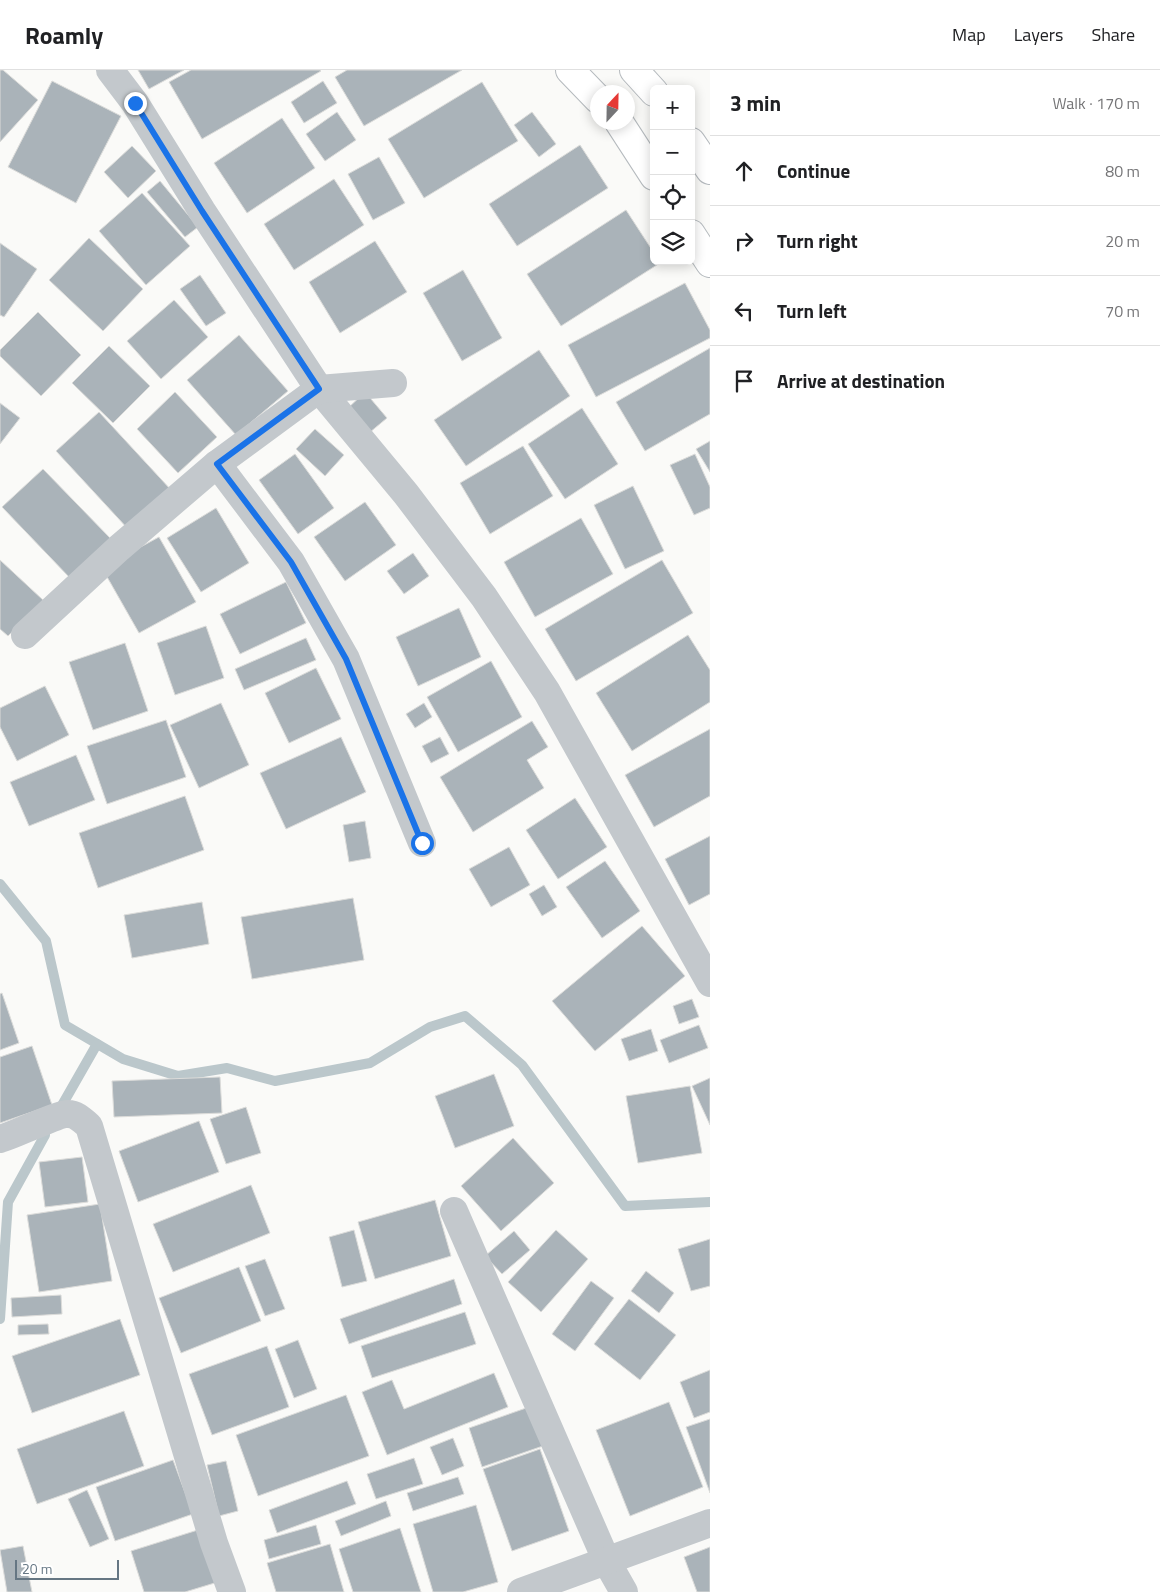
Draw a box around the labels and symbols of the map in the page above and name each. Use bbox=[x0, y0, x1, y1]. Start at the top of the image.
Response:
north arrow bbox=[590, 85, 635, 130]
route end bbox=[124, 92, 147, 115]
route start bbox=[411, 832, 434, 855]
scale bar bbox=[15, 1557, 119, 1580]

